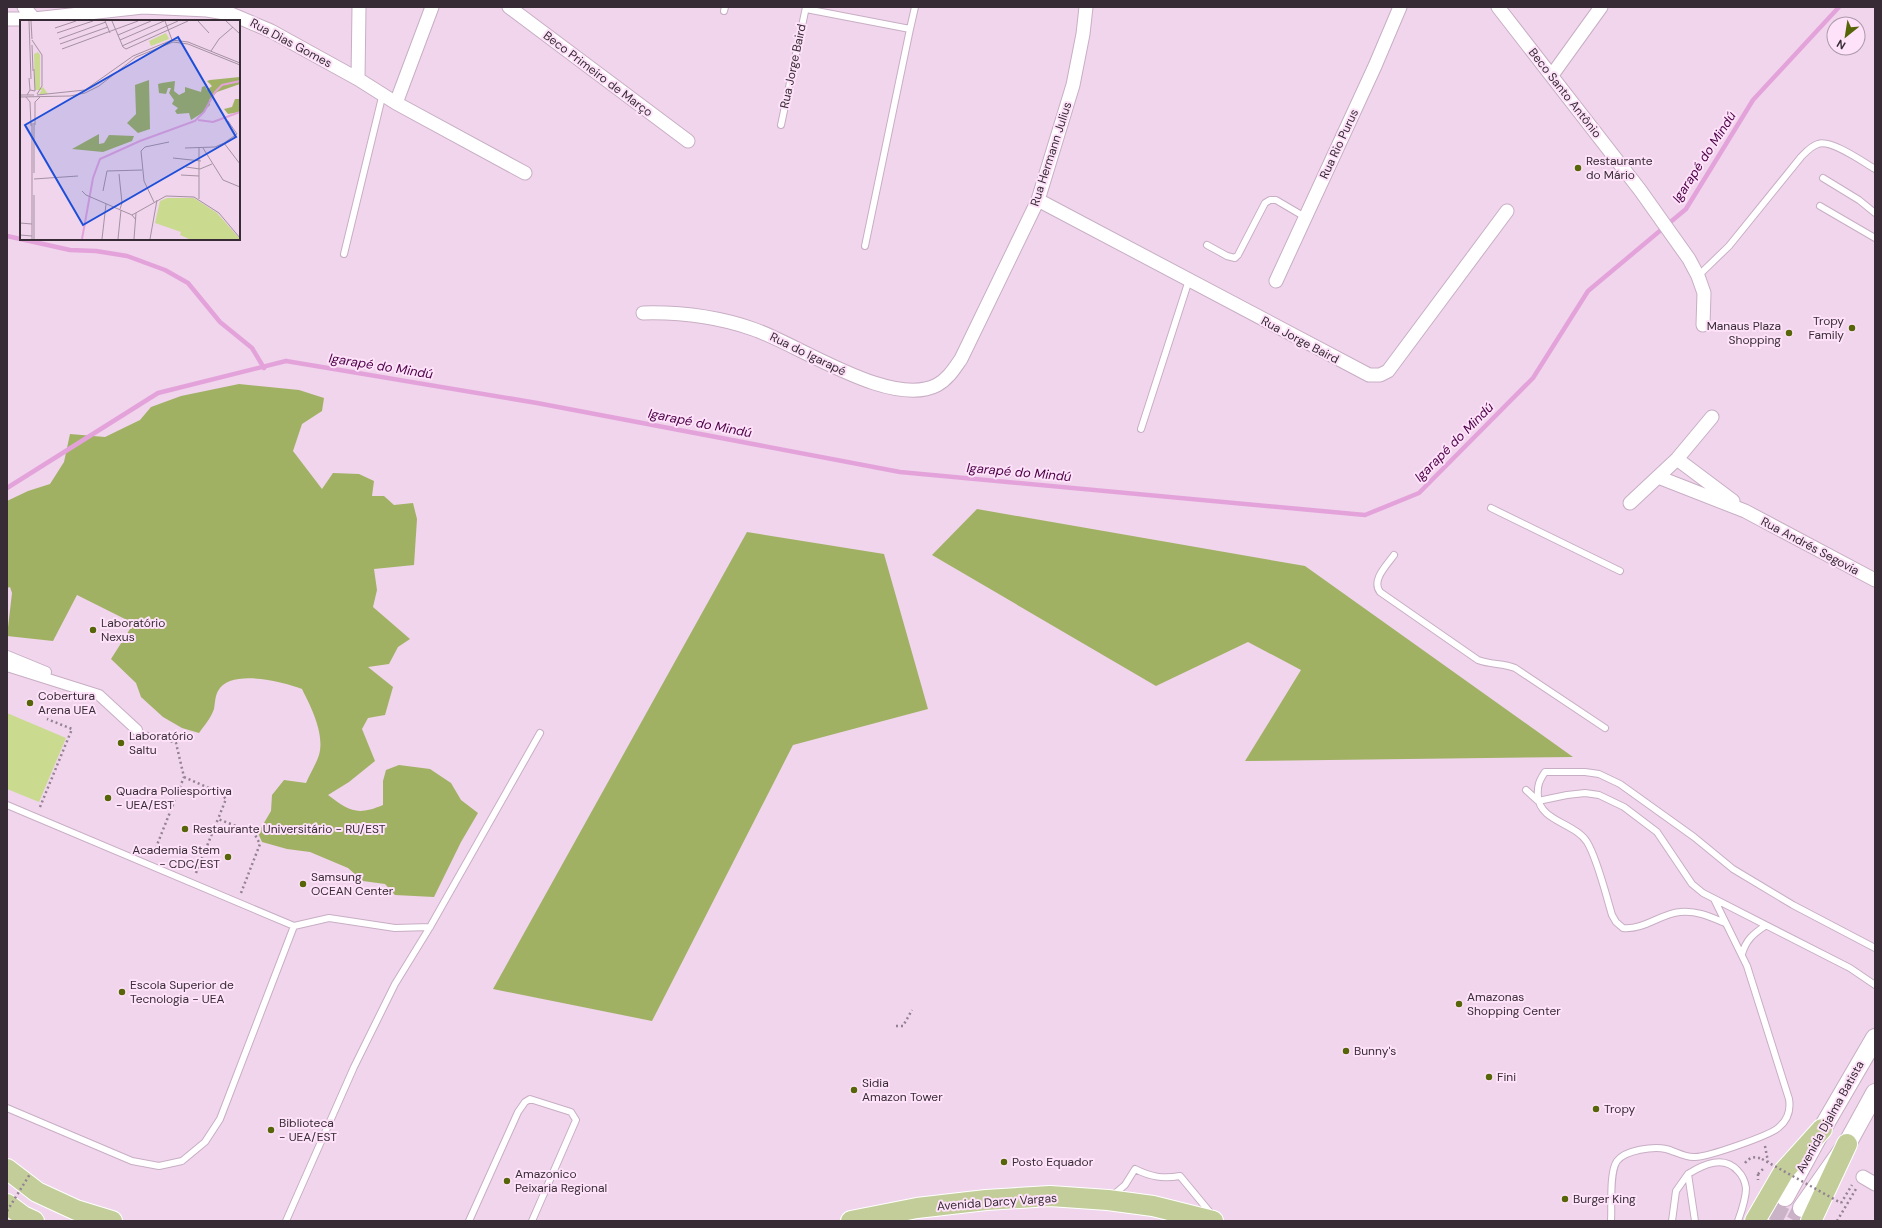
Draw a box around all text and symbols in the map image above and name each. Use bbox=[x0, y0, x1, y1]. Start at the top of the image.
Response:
street label: Rua Dias Gomes bbox=[247, 15, 335, 71]
north arrow bbox=[1826, 16, 1866, 56]
inset map bbox=[20, 20, 240, 240]
street label: Rua Jorge Baird bbox=[776, 22, 810, 110]
street label: Beco Primeiro de Março bbox=[540, 28, 656, 120]
text: N bbox=[1834, 37, 1848, 53]
street label: Beco Santo Antônio bbox=[1525, 45, 1605, 141]
street label: Rua Hermann Julius bbox=[1027, 100, 1075, 208]
street label: Rua Rio Purus bbox=[1316, 107, 1362, 181]
water label: Igarapé do Mindú bbox=[1668, 108, 1740, 206]
place label: Restaurante do Mário bbox=[1586, 153, 1653, 183]
marker: Restaurante do Mário bbox=[1573, 163, 1583, 173]
street label: Rua Jorge Baird bbox=[1258, 313, 1342, 367]
place label: Tropy Family bbox=[1809, 313, 1844, 343]
place label: Manaus Plaza Shopping bbox=[1707, 318, 1781, 348]
marker: Tropy Family bbox=[1847, 323, 1857, 333]
marker: Manaus Plaza Shopping bbox=[1784, 328, 1794, 338]
street label: Rua do Igarapé bbox=[767, 329, 849, 379]
water label: Igarapé do Mindú bbox=[328, 349, 435, 383]
water label: Igarapé do Mindú bbox=[1411, 398, 1498, 485]
water label: Igarapé do Mindú bbox=[647, 405, 754, 441]
water label: Igarapé do Mindú bbox=[966, 459, 1073, 485]
street label: Rua Andrés Segovia bbox=[1758, 513, 1862, 579]
place label: Laboratório Nexus bbox=[101, 615, 165, 645]
marker: Laboratório Nexus bbox=[88, 625, 98, 635]
place label: Cobertura Arena UEA bbox=[38, 688, 96, 718]
marker: Cobertura Arena UEA bbox=[25, 698, 35, 708]
place label: Laboratório Saltu bbox=[129, 728, 193, 758]
marker: Laboratório Saltu bbox=[116, 738, 126, 748]
place label: Quadra Poliesportiva - UEA/EST bbox=[116, 783, 232, 813]
marker: Quadra Poliesportiva - UEA/EST bbox=[103, 793, 113, 803]
place label: Restaurante Universitário - RU/EST bbox=[193, 821, 386, 837]
marker: Restaurante Universitário - RU/EST bbox=[180, 824, 190, 834]
place label: Academia Stem - CDC/EST bbox=[132, 842, 220, 872]
marker: Academia Stem - CDC/EST bbox=[223, 852, 233, 862]
place label: Samsung OCEAN Center bbox=[311, 869, 394, 899]
marker: Samsung OCEAN Center bbox=[298, 879, 308, 889]
place label: Escola Superior de Tecnologia - UEA bbox=[130, 977, 234, 1007]
marker: Escola Superior de Tecnologia - UEA bbox=[117, 987, 127, 997]
place label: Amazonas Shopping Center bbox=[1467, 989, 1561, 1019]
marker: Amazonas Shopping Center bbox=[1454, 999, 1464, 1009]
place label: Bunny's bbox=[1354, 1043, 1396, 1059]
marker: Bunny's bbox=[1341, 1046, 1351, 1056]
street label: Avenida Djalma Batista bbox=[1792, 1058, 1868, 1176]
place label: Fini bbox=[1497, 1069, 1516, 1085]
marker: Fini bbox=[1484, 1072, 1494, 1082]
place label: Sidia Amazon Tower bbox=[862, 1075, 943, 1105]
marker: Sidia Amazon Tower bbox=[849, 1085, 859, 1095]
place label: Tropy bbox=[1604, 1101, 1635, 1117]
marker: Tropy bbox=[1591, 1104, 1601, 1114]
place label: Biblioteca - UEA/EST bbox=[279, 1115, 337, 1145]
marker: Biblioteca - UEA/EST bbox=[266, 1125, 276, 1135]
place label: Posto Equador bbox=[1012, 1154, 1094, 1170]
marker: Posto Equador bbox=[999, 1157, 1009, 1167]
place label: Amazonico Peixaria Regional bbox=[515, 1166, 607, 1196]
marker: Amazonico Peixaria Regional bbox=[502, 1176, 512, 1186]
street label: Avenida Darcy Vargas bbox=[936, 1190, 1058, 1214]
place label: Burger King bbox=[1573, 1191, 1636, 1207]
marker: Burger King bbox=[1560, 1194, 1570, 1204]

